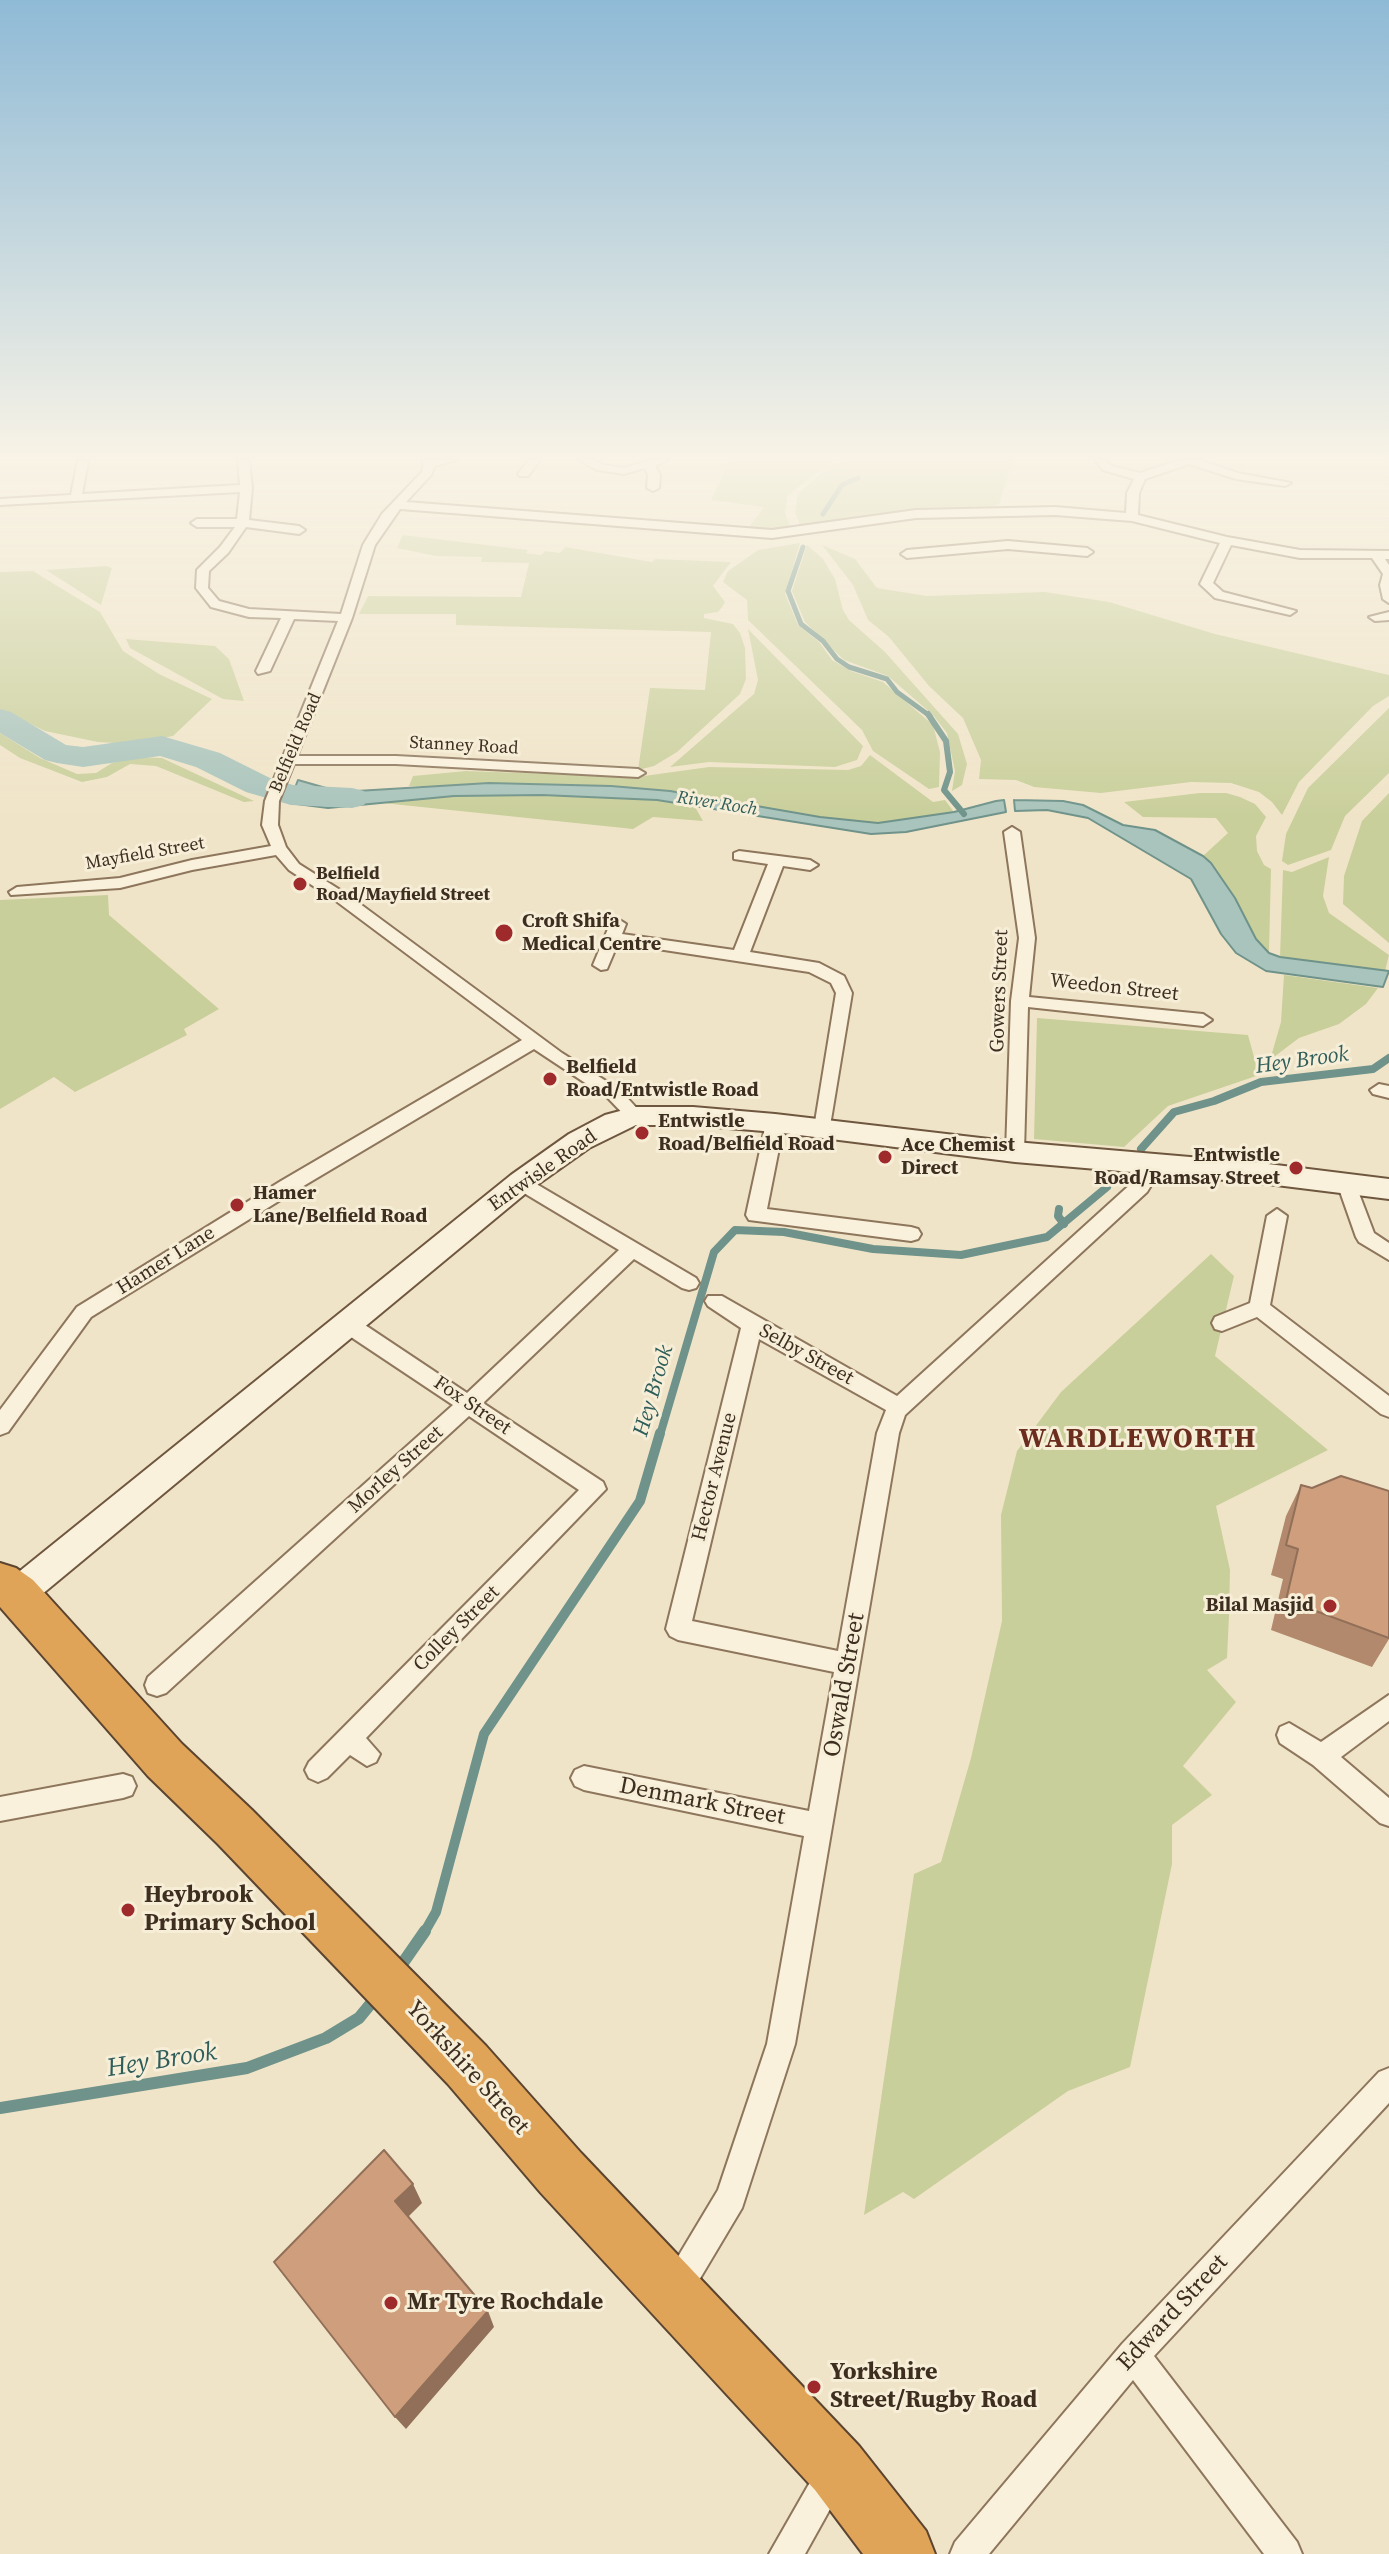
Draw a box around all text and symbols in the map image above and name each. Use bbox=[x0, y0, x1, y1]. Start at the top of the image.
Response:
street label: Belfield Road bbox=[265, 690, 327, 796]
street label: Stanney Road bbox=[409, 732, 519, 760]
water label: River Roch bbox=[675, 787, 759, 821]
street label: Mayfield Street bbox=[84, 833, 206, 875]
place label: Belfield Road/Mayfield Street bbox=[316, 863, 490, 906]
marker: Belfield Road/Mayfield Street bbox=[291, 875, 309, 893]
place label: Croft Shifa Medical Centre bbox=[522, 910, 661, 957]
marker: Croft Shifa Medical Centre bbox=[493, 922, 515, 944]
street label: Gowers Street bbox=[986, 929, 1014, 1053]
street label: Weedon Street bbox=[1049, 969, 1179, 1007]
water label: Hey Brook bbox=[1254, 1041, 1350, 1081]
place label: Belfield Road/Entwistle Road bbox=[566, 1056, 759, 1103]
marker: Belfield Road/Entwistle Road bbox=[541, 1070, 559, 1088]
place label: Entwistle Road/Belfield Road bbox=[658, 1110, 835, 1157]
marker: Entwistle Road/Belfield Road bbox=[633, 1124, 651, 1142]
street label: Entwisle Road bbox=[484, 1125, 602, 1217]
place label: Ace Chemist Direct bbox=[901, 1134, 1015, 1181]
place label: Entwistle Road/Ramsay Street bbox=[1094, 1144, 1280, 1191]
marker: Ace Chemist Direct bbox=[876, 1148, 894, 1166]
marker: Entwistle Road/Ramsay Street bbox=[1287, 1159, 1305, 1177]
place label: Hamer Lane/Belfield Road bbox=[253, 1182, 427, 1229]
marker: Hamer Lane/Belfield Road bbox=[228, 1196, 246, 1214]
street label: Hamer Lane bbox=[113, 1221, 219, 1301]
street label: Selby Street bbox=[755, 1319, 857, 1391]
water label: Hey Brook bbox=[628, 1342, 680, 1440]
street label: Fox Street bbox=[429, 1371, 515, 1441]
street label: Hector Avenue bbox=[687, 1410, 743, 1544]
street label: Morley Street bbox=[344, 1421, 448, 1519]
district label: WARDLEWORTH bbox=[1019, 1423, 1257, 1457]
street label: Colley Street bbox=[409, 1581, 505, 1677]
place label: Bilal Masjid bbox=[1205, 1594, 1314, 1618]
marker: Bilal Masjid bbox=[1321, 1597, 1339, 1615]
street label: Oswald Street bbox=[818, 1611, 872, 1759]
street label: Denmark Street bbox=[617, 1772, 787, 1832]
place label: Heybrook Primary School bbox=[144, 1882, 316, 1938]
marker: Heybrook Primary School bbox=[119, 1901, 137, 1919]
street label: Yorkshire Street bbox=[399, 1995, 535, 2141]
water label: Hey Brook bbox=[105, 2037, 219, 2085]
street label: Edward Street bbox=[1112, 2249, 1234, 2377]
place label: Mr Tyre Rochdale bbox=[407, 2289, 603, 2317]
marker: Mr Tyre Rochdale bbox=[382, 2294, 400, 2312]
place label: Yorkshire Street/Rugby Road bbox=[830, 2359, 1037, 2415]
marker: Yorkshire Street/Rugby Road bbox=[805, 2378, 823, 2396]

